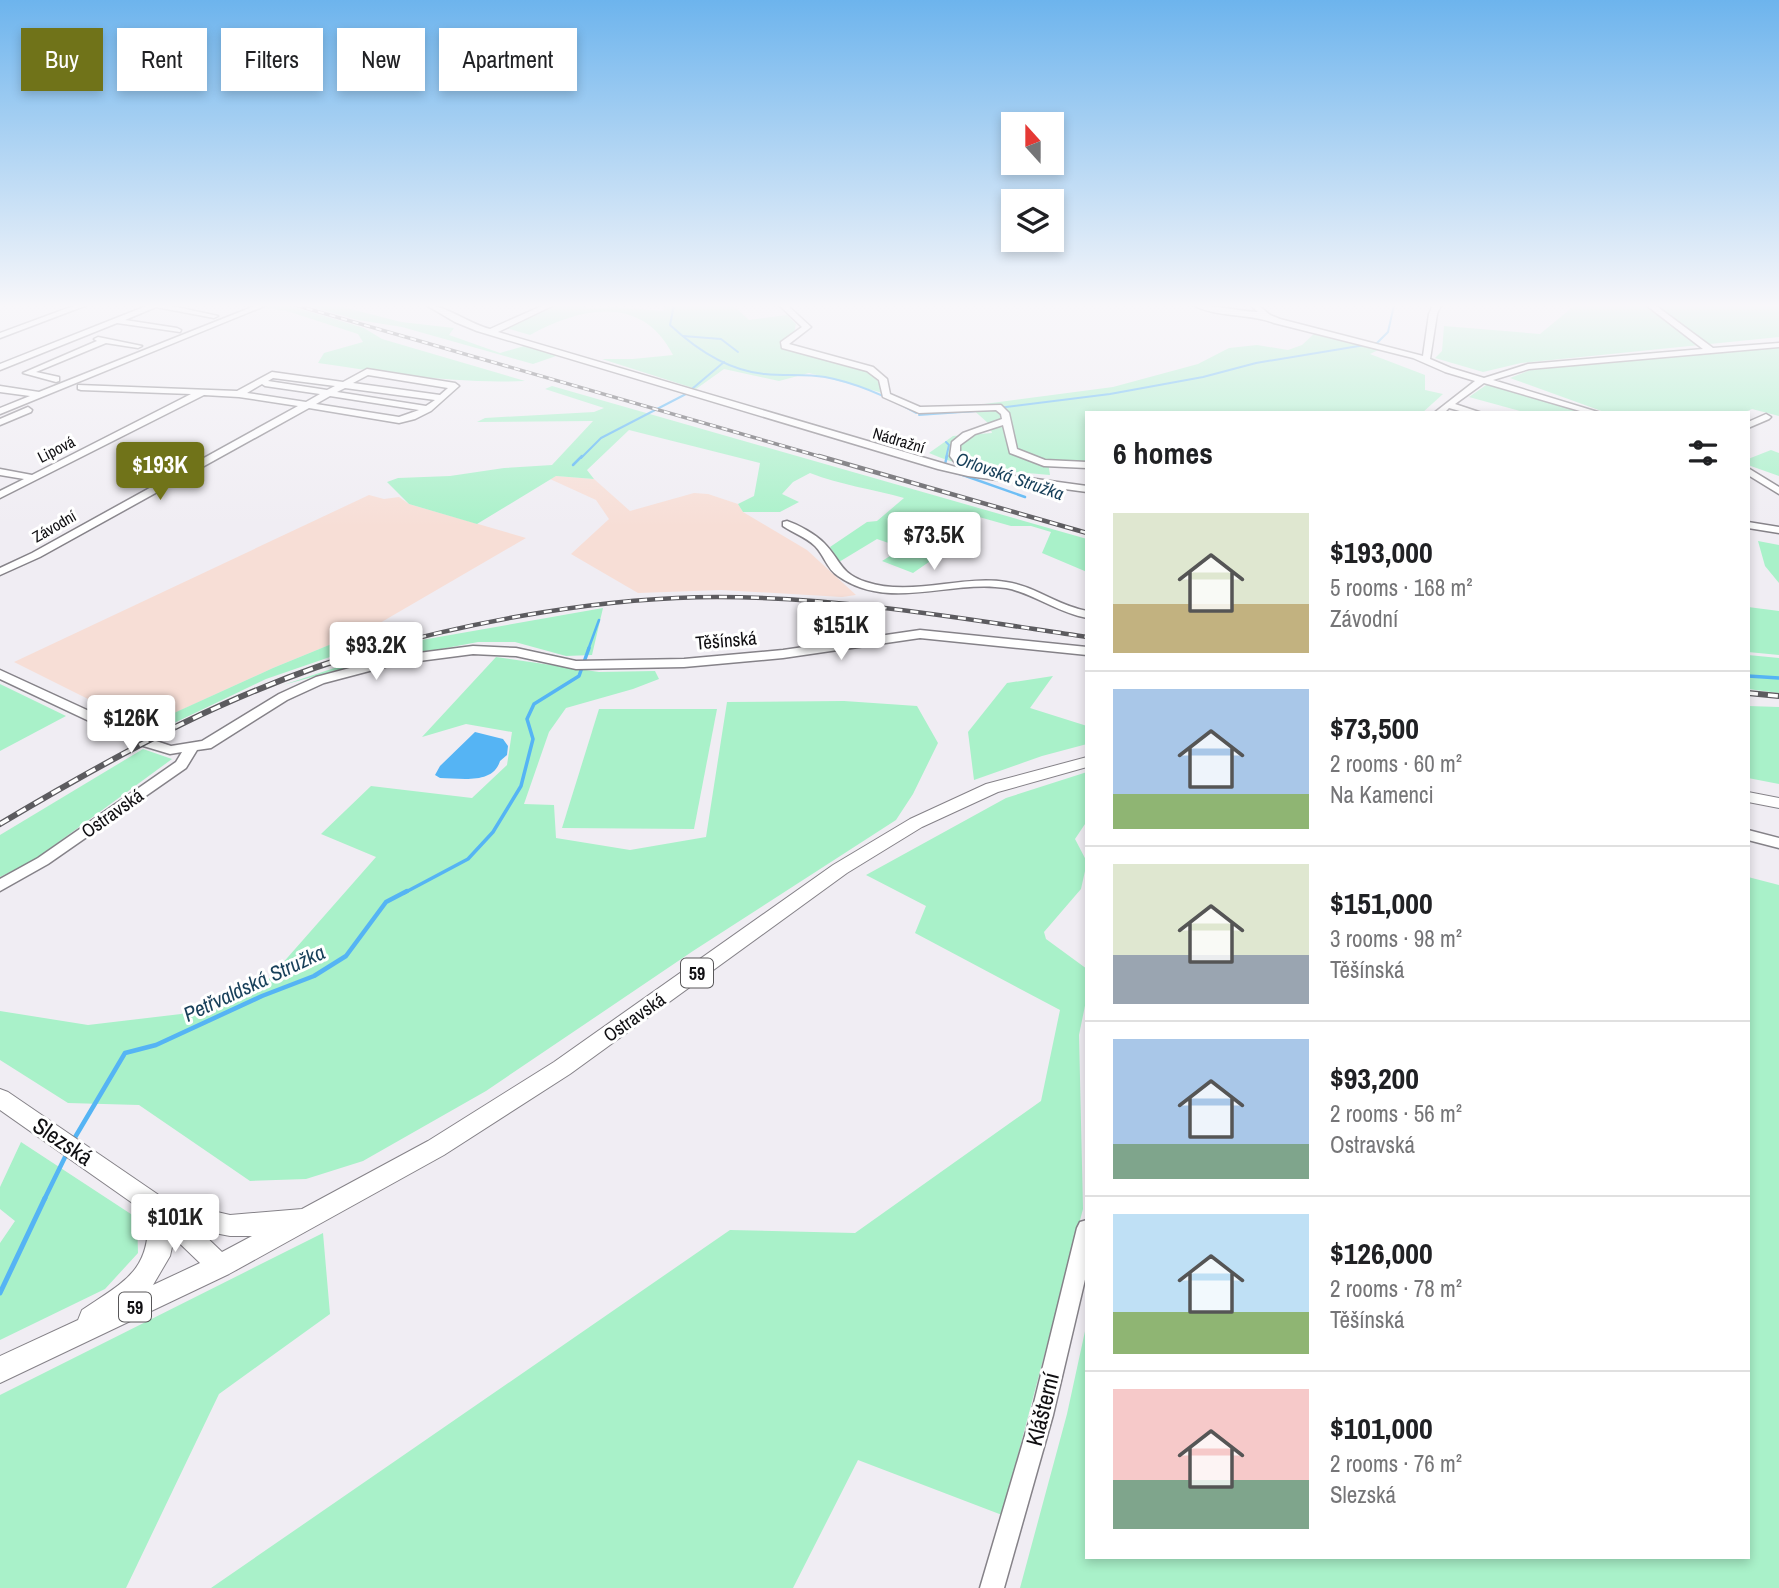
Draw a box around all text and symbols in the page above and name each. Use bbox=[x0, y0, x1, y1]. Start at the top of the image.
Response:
chip: Buy bbox=[21, 28, 103, 91]
chip: Rent bbox=[117, 28, 207, 91]
chip: Filters bbox=[221, 28, 323, 91]
chip: New bbox=[337, 28, 425, 91]
chip: Apartment bbox=[439, 28, 577, 91]
north arrow bbox=[1001, 112, 1064, 175]
map controls bbox=[1001, 112, 1064, 252]
button: layers bbox=[1001, 189, 1064, 252]
street label: Nádražní bbox=[870, 422, 928, 458]
street label: Lipová bbox=[33, 430, 79, 468]
text: 6 homes bbox=[1113, 433, 1213, 473]
icon: filters bbox=[1684, 434, 1722, 472]
pin: $193K bbox=[111, 442, 209, 502]
water label: Orlovská Stružka bbox=[953, 446, 1067, 506]
text: $193K bbox=[132, 449, 188, 480]
street label: Závodní bbox=[28, 504, 80, 547]
pin: $73.5K bbox=[877, 512, 991, 572]
text: $73.5K bbox=[904, 519, 964, 550]
text: $193,000 bbox=[1330, 532, 1433, 572]
icon: home bbox=[1169, 541, 1253, 625]
text: 5 rooms · 168 m² bbox=[1330, 572, 1473, 603]
pin: $151K bbox=[792, 602, 890, 662]
text: Závodní bbox=[1330, 603, 1398, 634]
text: $151K bbox=[813, 609, 869, 640]
pin: $93.2K bbox=[319, 622, 433, 682]
street label: Těšínská bbox=[694, 624, 758, 656]
text: $93.2K bbox=[346, 629, 406, 660]
pin: $126K bbox=[82, 696, 180, 755]
text: $126K bbox=[103, 702, 159, 733]
text: $73,500 bbox=[1330, 708, 1419, 748]
icon: home bbox=[1169, 717, 1253, 801]
text: 2 rooms · 60 m² bbox=[1330, 748, 1462, 779]
text: Na Kamenci bbox=[1330, 779, 1434, 810]
street label: Ostravská bbox=[76, 782, 148, 844]
text: $151,000 bbox=[1330, 883, 1433, 923]
icon: home bbox=[1169, 892, 1253, 976]
text: 3 rooms · 98 m² bbox=[1330, 923, 1462, 954]
water label: Petřvaldská Stružka bbox=[178, 937, 330, 1029]
text: Těšínská bbox=[1330, 954, 1404, 985]
road number: 59 bbox=[681, 958, 713, 988]
street label: Ostravská bbox=[598, 986, 670, 1048]
text: $93,200 bbox=[1330, 1058, 1419, 1098]
icon: home bbox=[1169, 1067, 1253, 1151]
text: 2 rooms · 56 m² bbox=[1330, 1098, 1462, 1129]
street label: Slezská bbox=[27, 1110, 99, 1173]
text: Ostravská bbox=[1330, 1129, 1415, 1160]
pin: $101K bbox=[126, 1194, 224, 1254]
text: $101K bbox=[147, 1201, 203, 1232]
text: $126,000 bbox=[1330, 1233, 1433, 1273]
icon: home bbox=[1169, 1242, 1253, 1326]
text: 2 rooms · 78 m² bbox=[1330, 1273, 1462, 1304]
road number: 59 bbox=[119, 1292, 151, 1322]
text: Těšínská bbox=[1330, 1304, 1404, 1335]
street label: Klášterní bbox=[1018, 1368, 1066, 1449]
text: $101,000 bbox=[1330, 1408, 1433, 1448]
icon: home bbox=[1169, 1417, 1253, 1501]
text: 2 rooms · 76 m² bbox=[1330, 1448, 1462, 1479]
text: Slezská bbox=[1330, 1479, 1396, 1510]

